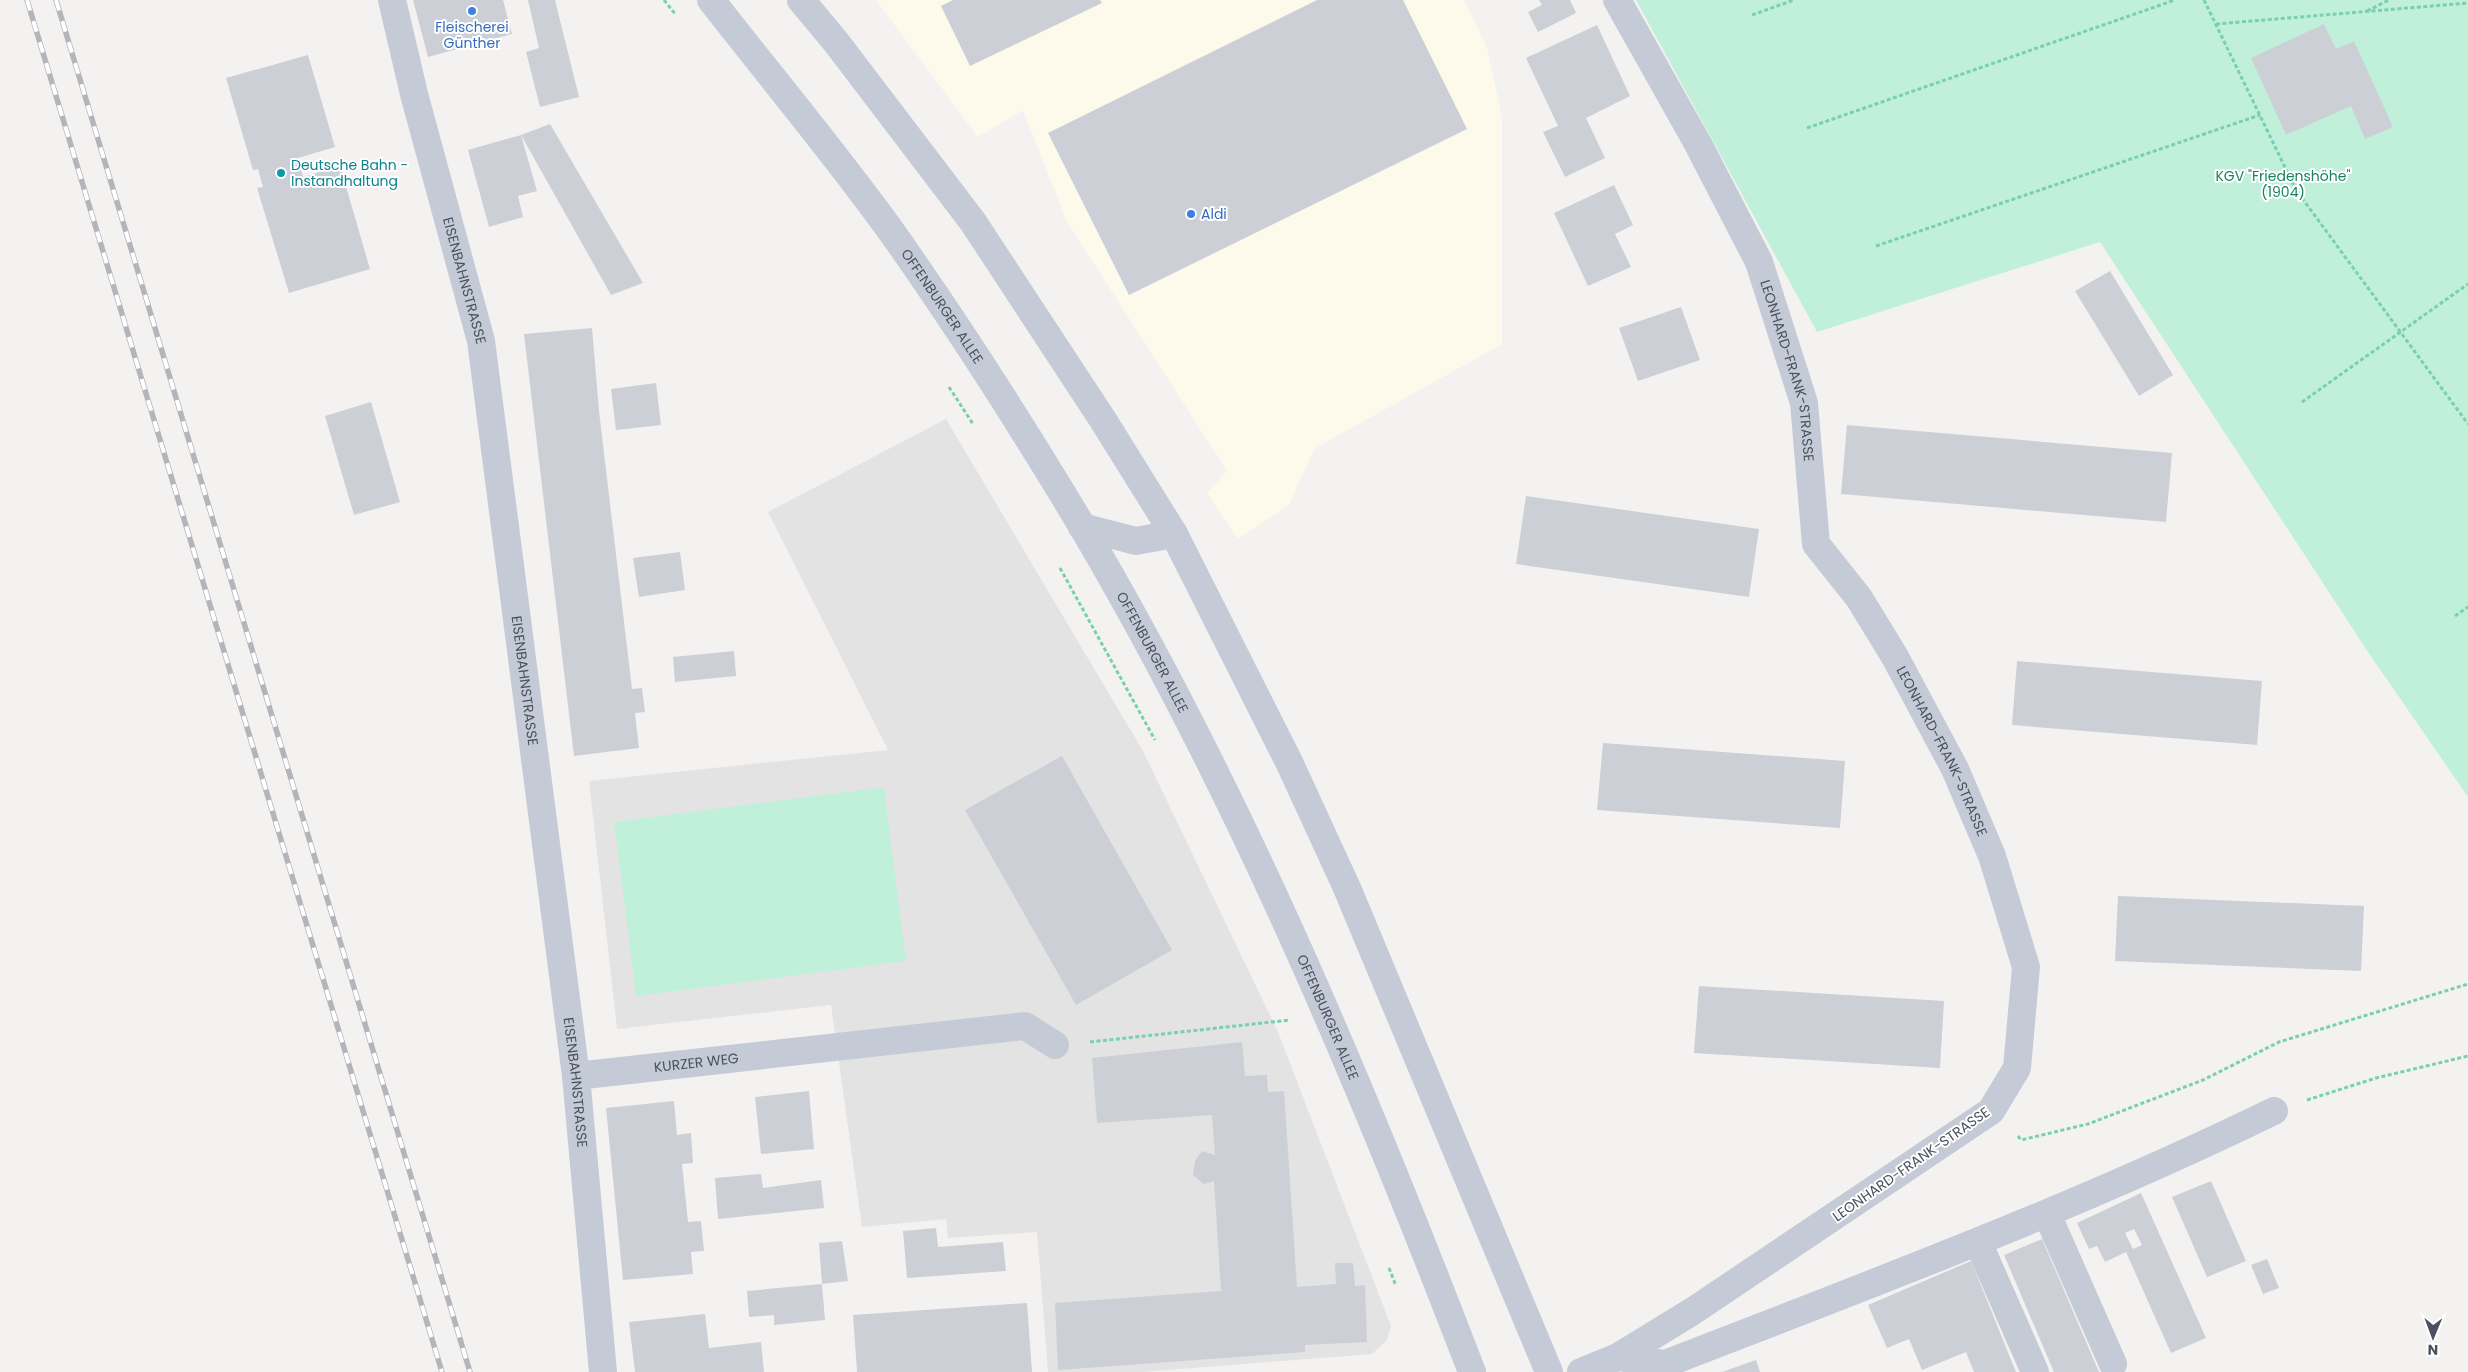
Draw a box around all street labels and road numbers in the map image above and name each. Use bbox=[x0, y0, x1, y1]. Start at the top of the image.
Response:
street label: EISENBAHNSTRASSE bbox=[438, 215, 491, 346]
street label: OFFENBURGER ALLEE bbox=[896, 245, 988, 368]
street label: LEONHARD-FRANK-STRASSE bbox=[1755, 277, 1819, 462]
street label: OFFENBURGER ALLEE bbox=[1112, 588, 1193, 716]
street label: EISENBAHNSTRASSE bbox=[507, 615, 543, 747]
street label: LEONHARD-FRANK-STRASSE bbox=[1892, 662, 1992, 839]
street label: OFFENBURGER ALLEE bbox=[1292, 951, 1364, 1083]
street label: EISENBAHNSTRASSE bbox=[559, 1016, 592, 1148]
street label: KURZER WEG bbox=[653, 1048, 740, 1077]
street label: LEONHARD-FRANK-STRASSE bbox=[1828, 1102, 1994, 1226]

